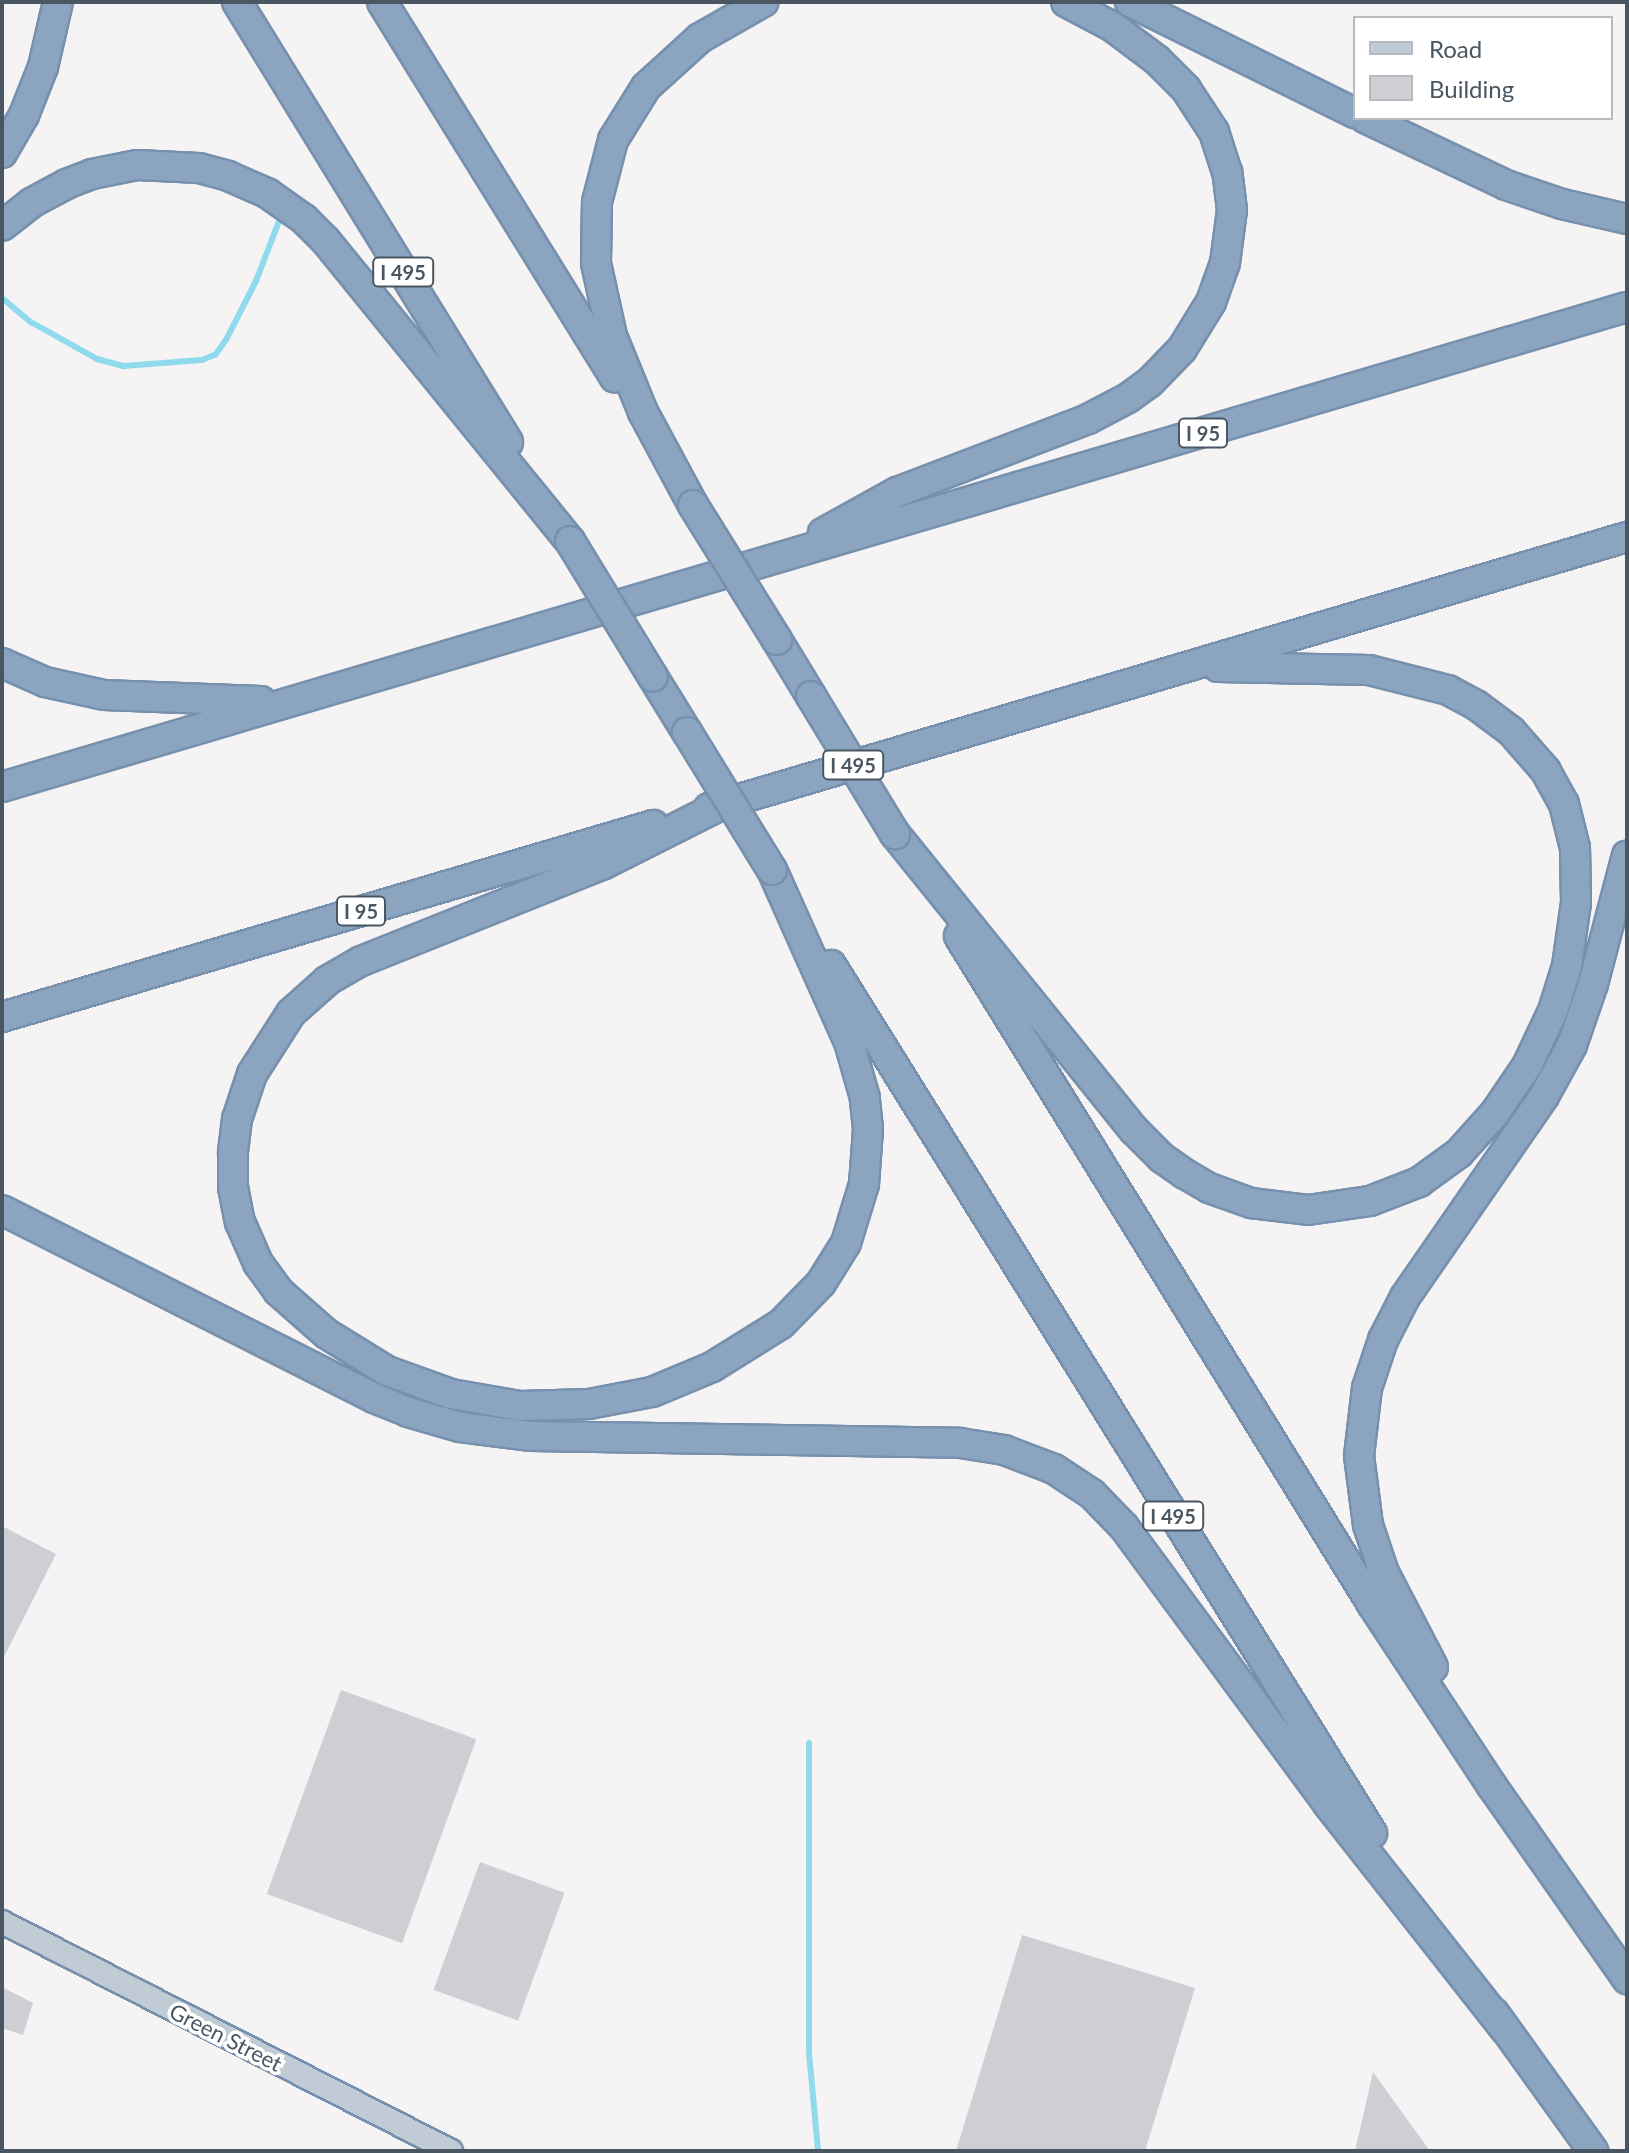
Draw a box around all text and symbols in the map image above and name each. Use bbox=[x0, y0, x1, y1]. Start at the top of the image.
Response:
legend bbox=[1353, 16, 1613, 120]
text: Road bbox=[1429, 34, 1482, 63]
text: Building bbox=[1429, 74, 1514, 103]
road number: I 495 bbox=[371, 256, 435, 288]
road number: I 95 bbox=[1177, 417, 1229, 449]
road number: I 495 bbox=[821, 749, 885, 781]
road number: I 95 bbox=[335, 895, 387, 927]
road number: I 495 bbox=[1141, 1500, 1205, 1532]
street label: Green Street bbox=[165, 1997, 287, 2077]

